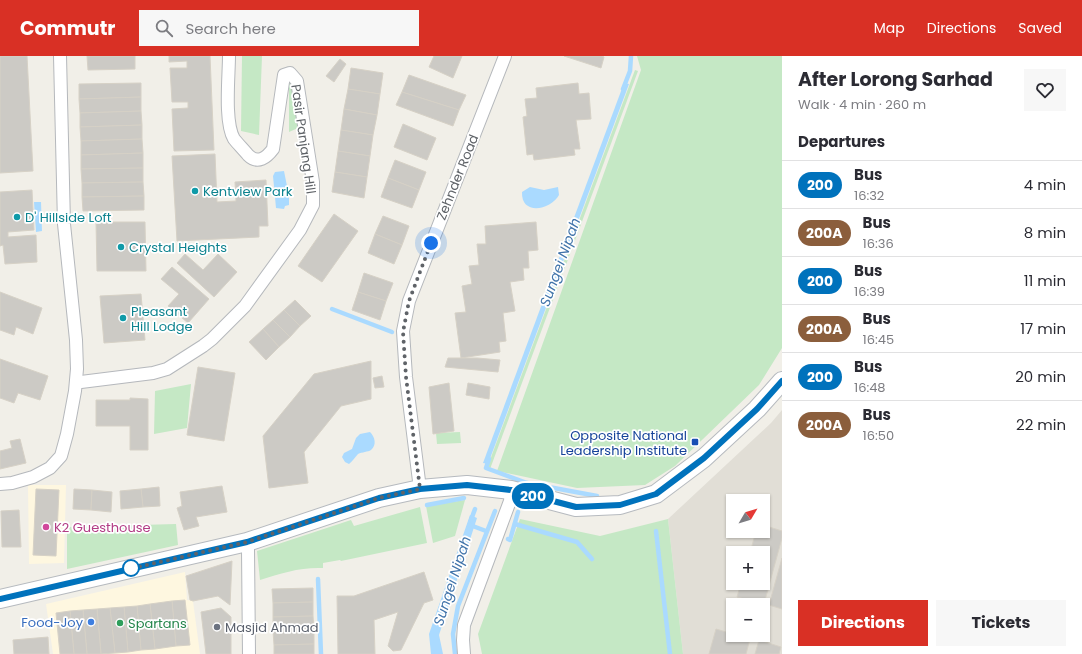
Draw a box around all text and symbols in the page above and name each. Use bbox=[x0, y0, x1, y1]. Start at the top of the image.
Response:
search box bbox=[139, 10, 419, 46]
text: Commutr bbox=[20, 15, 115, 42]
icon: search bbox=[153, 17, 175, 39]
text: Search here bbox=[185, 18, 276, 39]
text: Map bbox=[874, 18, 905, 38]
text: Directions bbox=[927, 18, 996, 38]
text: Saved bbox=[1018, 18, 1062, 38]
text: After Lorong Sarhad bbox=[798, 66, 993, 93]
button: heart bbox=[1024, 69, 1066, 111]
street label: Pasir Panjang Hill bbox=[286, 83, 321, 195]
text: Walk · 4 min · 260 m bbox=[798, 95, 926, 114]
text: Departures bbox=[798, 131, 885, 152]
street label: Zehnder Road bbox=[432, 132, 483, 223]
text: Bus bbox=[854, 164, 882, 185]
text: 4 min bbox=[1024, 174, 1066, 195]
text: 200 bbox=[807, 175, 833, 195]
place label: Kentview Park bbox=[203, 182, 293, 201]
marker: Kentview Park bbox=[190, 186, 200, 196]
text: 16:32 bbox=[854, 186, 884, 205]
place label: D' Hillside Loft bbox=[25, 208, 112, 227]
marker: D' Hillside Loft bbox=[12, 212, 22, 222]
text: Bus bbox=[863, 212, 891, 233]
water label: Sungei Nipah bbox=[535, 215, 585, 309]
text: 8 min bbox=[1024, 222, 1066, 243]
text: 200A bbox=[806, 223, 843, 243]
your location bbox=[421, 233, 441, 253]
text: 16:36 bbox=[863, 234, 894, 253]
place label: Crystal Heights bbox=[129, 238, 227, 257]
marker: Crystal Heights bbox=[116, 242, 126, 252]
text: Bus bbox=[854, 260, 882, 281]
text: 11 min bbox=[1024, 270, 1066, 291]
text: 200 bbox=[807, 271, 833, 291]
text: 16:39 bbox=[854, 282, 885, 301]
place label: Pleasant Hill Lodge bbox=[131, 302, 193, 336]
text: Bus bbox=[863, 308, 891, 329]
marker: Pleasant Hill Lodge bbox=[118, 313, 128, 323]
text: 17 min bbox=[1020, 318, 1066, 339]
text: 200A bbox=[806, 319, 843, 339]
text: 16:45 bbox=[863, 330, 894, 349]
text: Bus bbox=[854, 356, 882, 377]
text: 20 min bbox=[1015, 366, 1066, 387]
text: 200 bbox=[807, 367, 833, 387]
text: 16:48 bbox=[854, 378, 886, 397]
text: Bus bbox=[863, 404, 891, 425]
text: 22 min bbox=[1016, 414, 1066, 435]
text: 200A bbox=[806, 415, 843, 435]
place label: Opposite National Leadership Institute bbox=[560, 426, 687, 460]
text: 16:50 bbox=[863, 426, 894, 445]
marker: Opposite National Leadership Institute bbox=[690, 437, 700, 447]
line badge: 200 bbox=[510, 483, 556, 509]
text: 200 bbox=[520, 486, 546, 506]
north arrow bbox=[726, 494, 770, 538]
map controls bbox=[726, 494, 770, 642]
place label: K2 Guesthouse bbox=[54, 518, 151, 537]
marker: K2 Guesthouse bbox=[41, 522, 51, 532]
water label: Sungei Nipah bbox=[428, 534, 476, 628]
button: + bbox=[726, 546, 770, 590]
unlabelled marker bbox=[122, 559, 140, 577]
button: − bbox=[726, 598, 770, 642]
button: Directions bbox=[798, 600, 928, 646]
button: Tickets bbox=[936, 600, 1066, 646]
place label: Food-Joy bbox=[21, 613, 84, 632]
place label: Spartans bbox=[128, 614, 187, 633]
marker: Food-Joy bbox=[86, 617, 96, 627]
marker: Spartans bbox=[115, 618, 125, 628]
place label: Masjid Ahmad bbox=[225, 618, 319, 637]
marker: Masjid Ahmad bbox=[212, 622, 222, 632]

